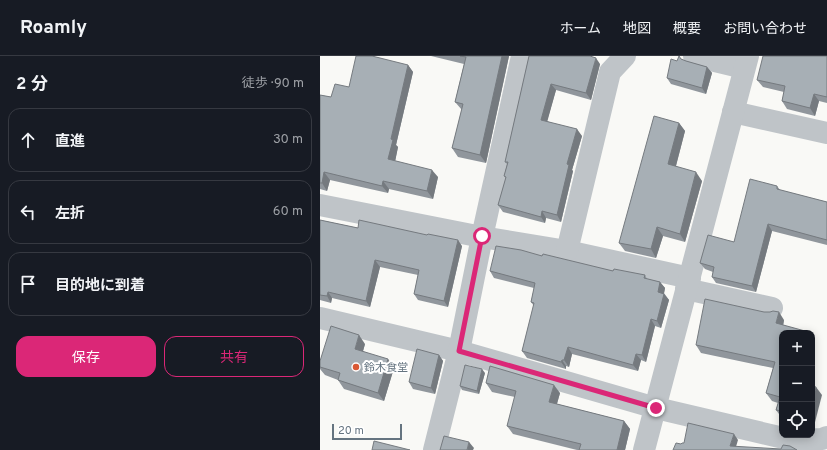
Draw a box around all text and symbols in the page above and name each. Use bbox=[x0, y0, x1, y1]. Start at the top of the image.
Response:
text: Roamly bbox=[20, 16, 87, 40]
text: ホーム bbox=[559, 21, 601, 38]
text: 地図 bbox=[623, 21, 651, 38]
text: 概要 bbox=[673, 21, 701, 38]
text: お問い合わせ bbox=[723, 21, 807, 38]
text: 2 分 bbox=[16, 74, 48, 96]
text: 徒歩 · 90 m bbox=[242, 76, 304, 92]
icon: ahead bbox=[17, 129, 39, 151]
text: 30 m bbox=[273, 132, 303, 148]
text: 直進 bbox=[55, 133, 85, 152]
icon: left bbox=[17, 201, 39, 223]
text: 60 m bbox=[273, 204, 303, 220]
text: 左折 bbox=[55, 205, 85, 224]
route start bbox=[473, 227, 491, 245]
icon: arrive bbox=[17, 273, 39, 295]
text: 目的地に到着 bbox=[55, 277, 145, 296]
map controls bbox=[779, 330, 815, 438]
button: + bbox=[779, 330, 815, 366]
button: 保存 bbox=[16, 336, 156, 377]
button: 共有 bbox=[164, 336, 304, 377]
place label: 鈴木食堂 bbox=[364, 361, 408, 375]
marker: 鈴木食堂 bbox=[351, 362, 361, 372]
button: − bbox=[779, 366, 815, 402]
route end bbox=[647, 399, 665, 417]
button: locate bbox=[779, 402, 815, 438]
scale bar bbox=[332, 422, 402, 441]
text: 20 m bbox=[338, 424, 364, 438]

